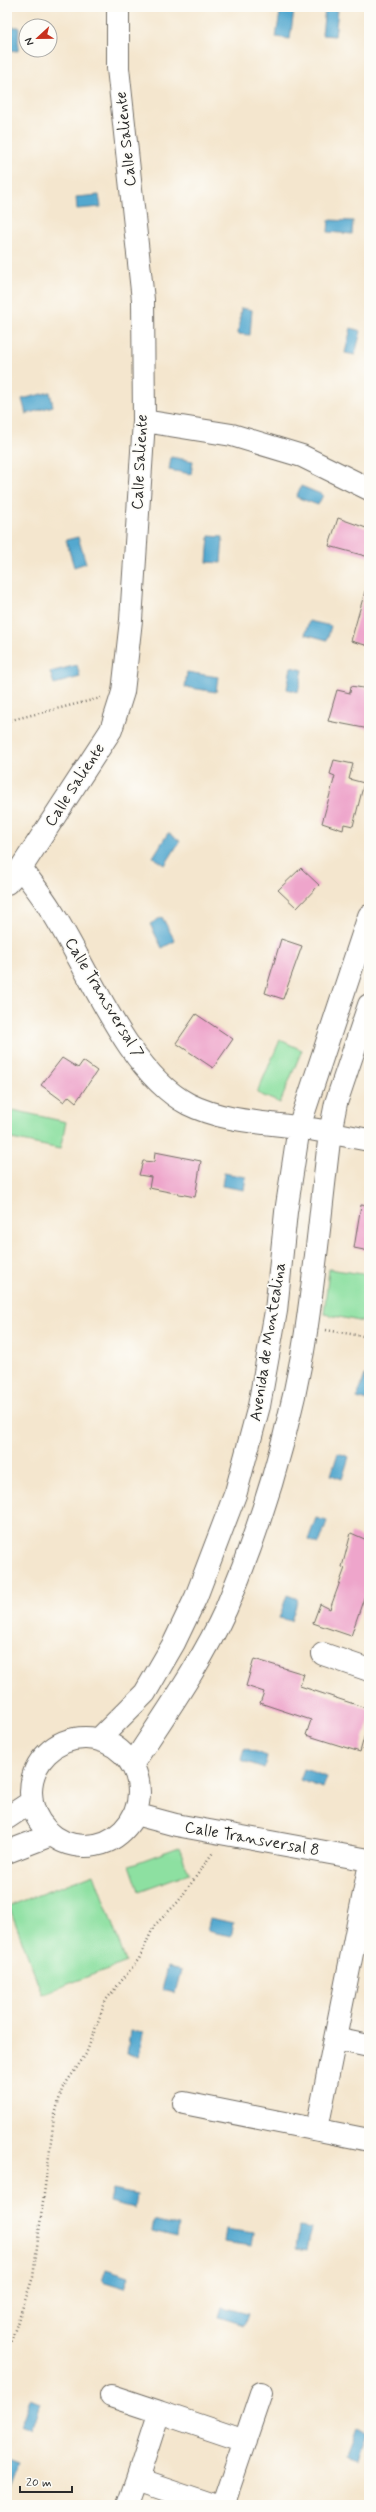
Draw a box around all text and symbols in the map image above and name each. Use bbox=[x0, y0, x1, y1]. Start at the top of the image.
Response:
north arrow bbox=[18, 18, 58, 58]
text: N bbox=[22, 35, 38, 47]
street label: Calle Saliente bbox=[111, 90, 141, 188]
street label: Calle Saliente bbox=[127, 414, 153, 510]
street label: Calle Saliente bbox=[40, 739, 110, 831]
street label: Calle Transversal 7 bbox=[60, 934, 148, 1062]
street label: Avenida de Montealina bbox=[245, 1261, 291, 1423]
street label: Calle Transversal 8 bbox=[183, 1817, 321, 1861]
scale bar bbox=[20, 2468, 72, 2494]
text: 20 m bbox=[26, 2475, 52, 2491]

